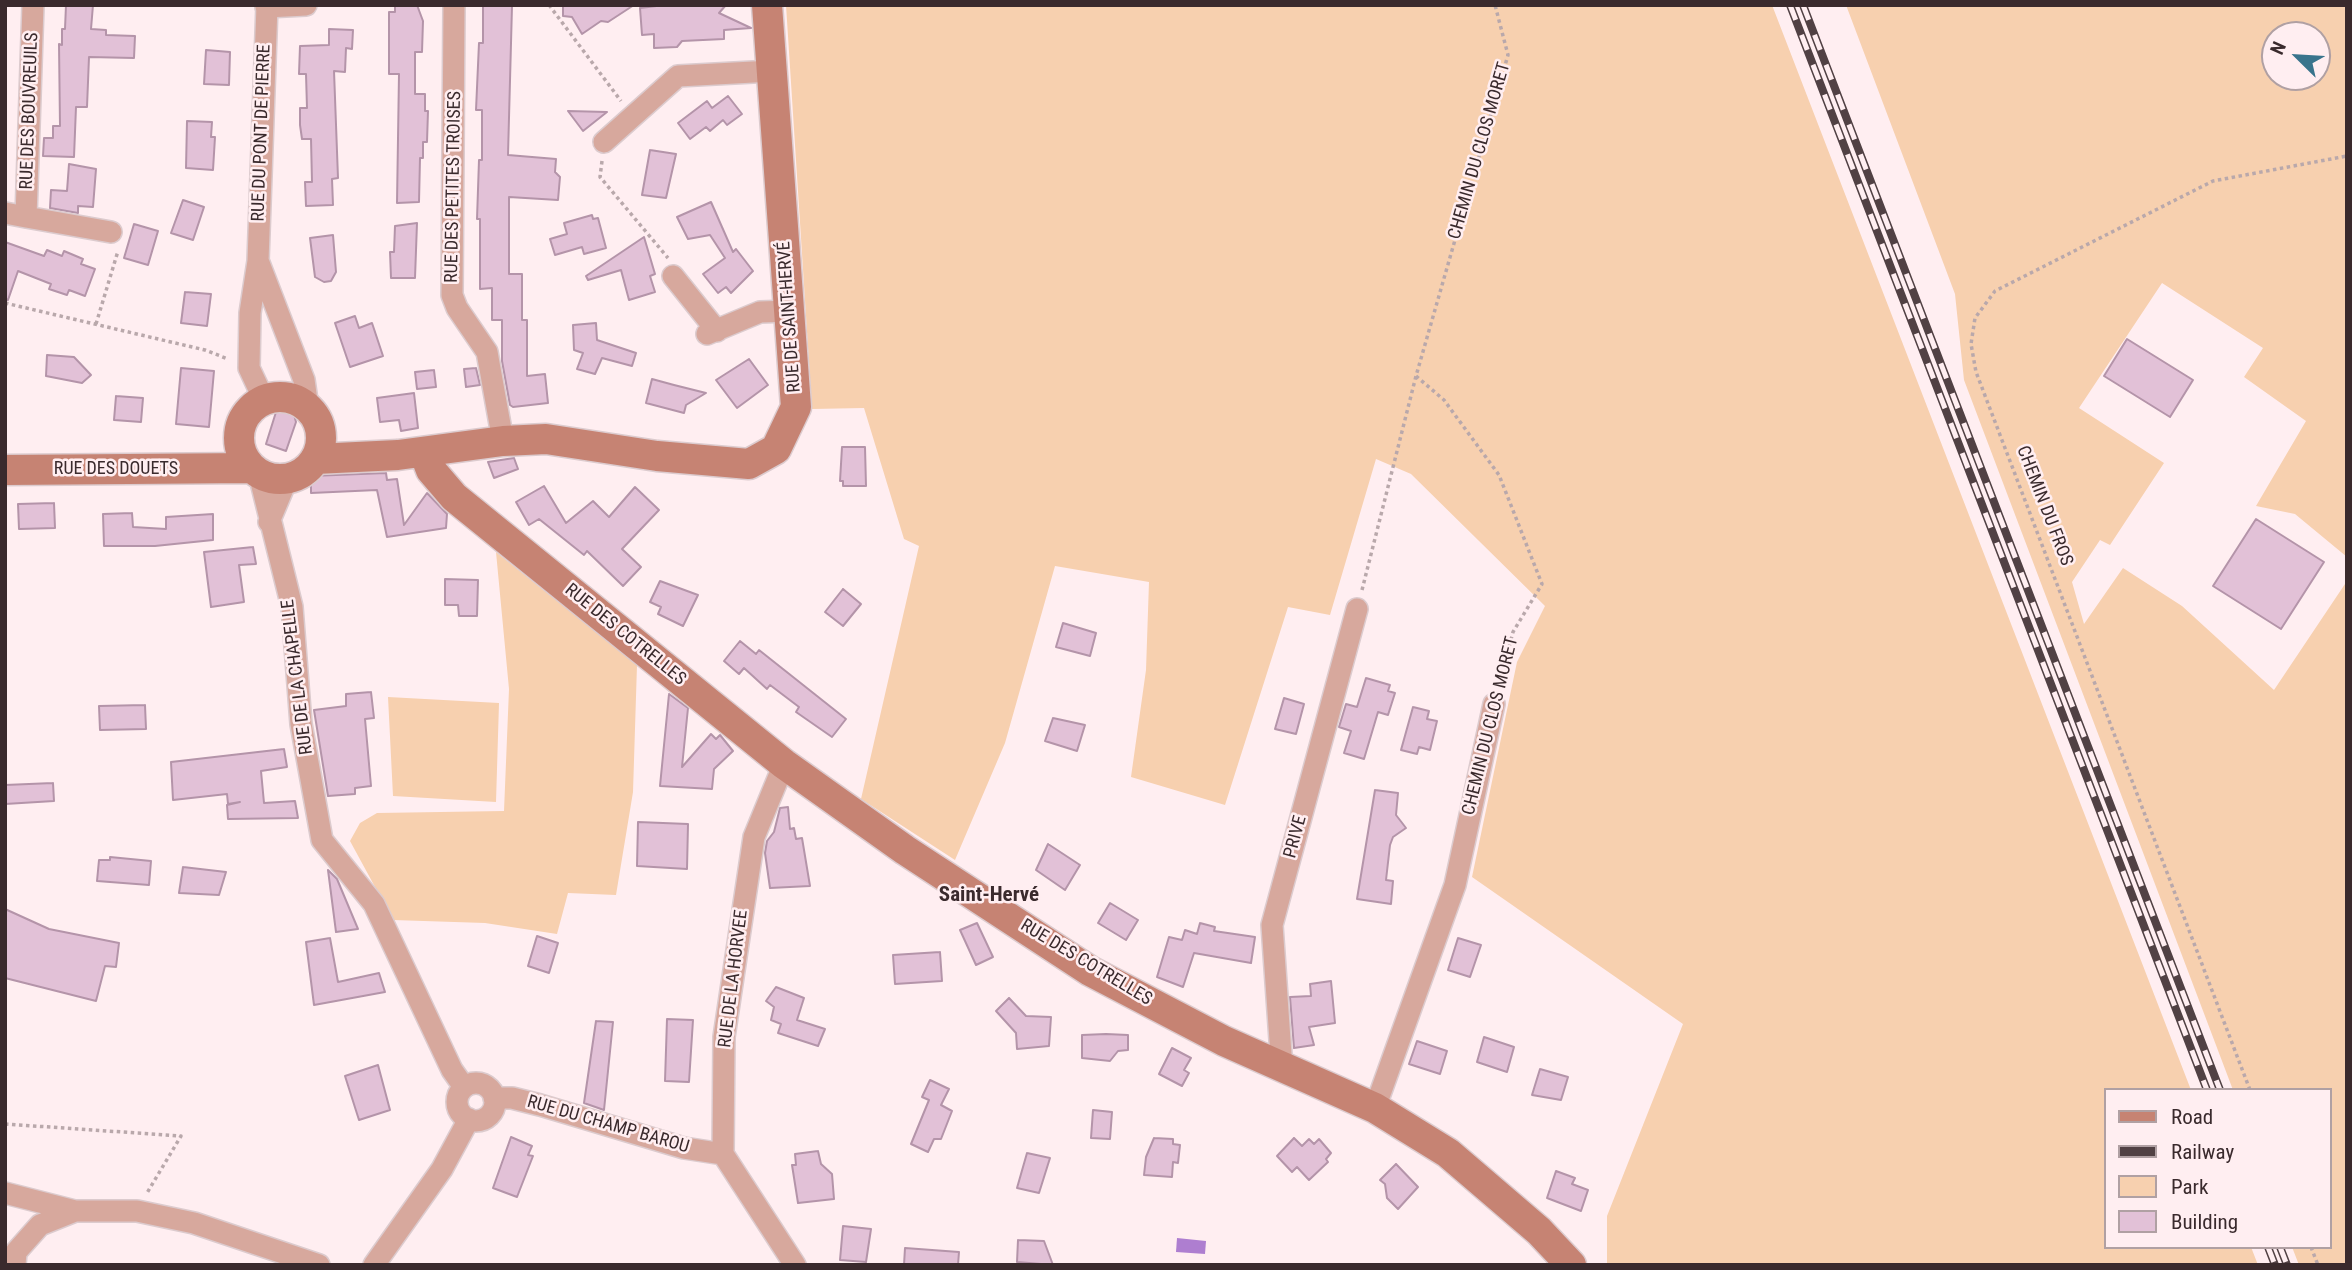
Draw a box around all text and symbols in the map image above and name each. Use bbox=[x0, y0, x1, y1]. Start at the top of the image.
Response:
north arrow bbox=[2261, 21, 2331, 91]
street label: RUE DES BOUVREUILS bbox=[16, 32, 44, 190]
text: N bbox=[2265, 38, 2291, 58]
street label: RUE DU PONT DE PIERRE bbox=[248, 44, 276, 222]
street label: CHEMIN DU CLOS MORET bbox=[1444, 60, 1516, 242]
street label: RUE DES PETITES TROISES bbox=[442, 91, 466, 283]
street label: RUE DE SAINT-HERVÉ bbox=[774, 241, 806, 393]
street label: CHEMIN DU FROS bbox=[2011, 443, 2077, 569]
street label: RUE DES DOUETS bbox=[54, 458, 178, 480]
street label: RUE DES COTRELLES bbox=[560, 580, 690, 690]
street label: RUE DE LA CHAPELLE bbox=[278, 598, 318, 756]
street label: CHEMIN DU CLOS MORET bbox=[1458, 635, 1524, 817]
street label: PRIVE bbox=[1280, 813, 1312, 861]
district label: Saint-Hervé bbox=[939, 883, 1039, 909]
street label: RUE DE LA HORVEE bbox=[715, 909, 753, 1049]
street label: RUE DES COTRELLES bbox=[1016, 915, 1156, 1011]
legend bbox=[2104, 1088, 2331, 1249]
street label: RUE DU CHAMP BAROU bbox=[524, 1092, 692, 1158]
text: Road bbox=[2171, 1105, 2213, 1129]
text: Railway bbox=[2171, 1140, 2234, 1164]
text: Park bbox=[2171, 1175, 2208, 1199]
text: Building bbox=[2171, 1210, 2238, 1234]

